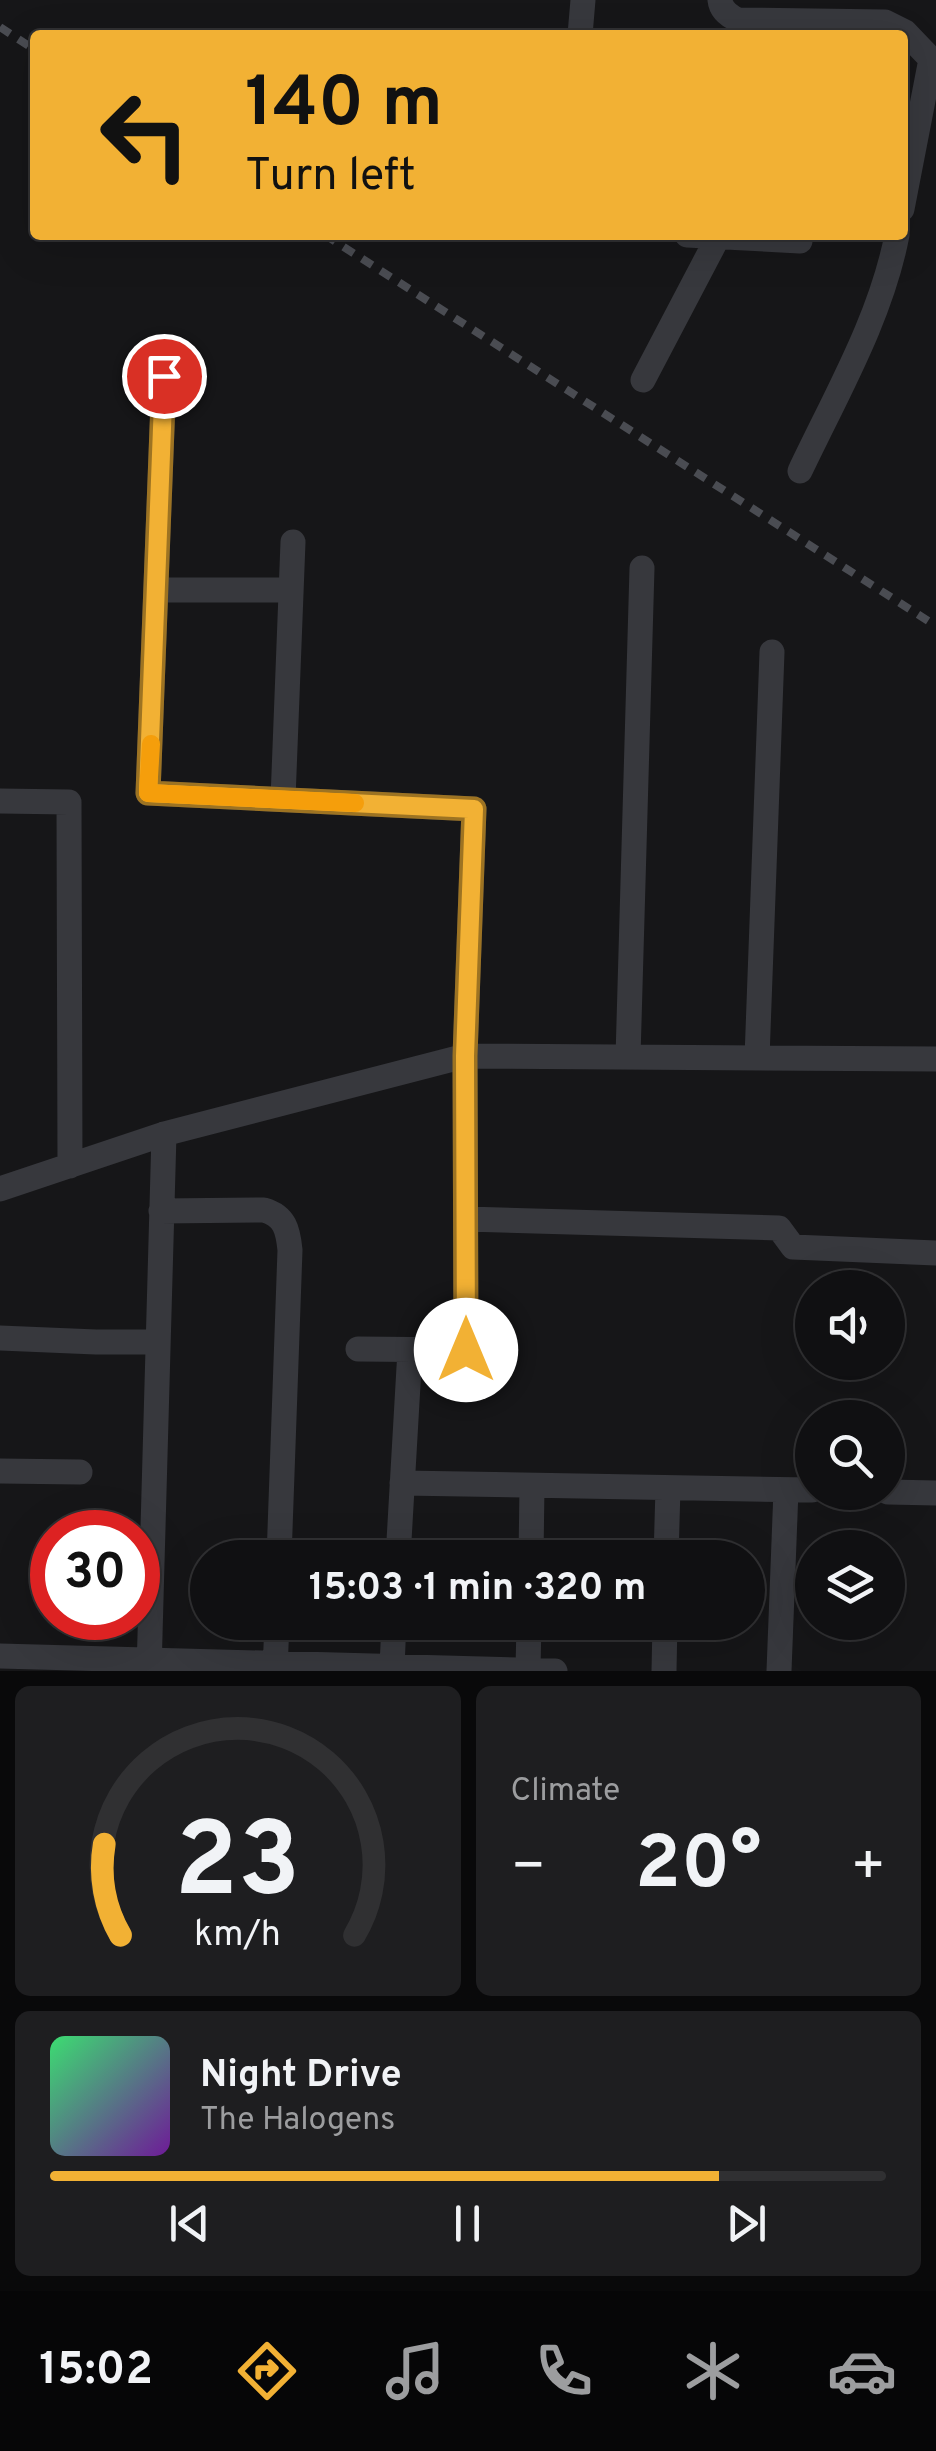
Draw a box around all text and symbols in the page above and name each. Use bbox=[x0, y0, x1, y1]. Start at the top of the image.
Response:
text: 140 m bbox=[245, 62, 443, 151]
icon: left bbox=[80, 70, 210, 200]
text: Turn left bbox=[245, 149, 416, 206]
pin bbox=[122, 334, 207, 419]
icon: arrive bbox=[137, 349, 192, 404]
map controls bbox=[795, 1270, 905, 1640]
button: sound bbox=[795, 1270, 905, 1380]
position arrow bbox=[414, 1298, 518, 1402]
button: search bbox=[795, 1400, 905, 1510]
speed limit sign: 30 bbox=[30, 1510, 160, 1640]
button: layers bbox=[795, 1530, 905, 1640]
text: 15:03 · 1 min · 320 m bbox=[309, 1565, 646, 1614]
text: Climate bbox=[511, 1772, 620, 1812]
text: 23 bbox=[175, 1801, 301, 1933]
text: 20° bbox=[635, 1820, 761, 1915]
text: − bbox=[511, 1834, 546, 1904]
text: + bbox=[851, 1834, 886, 1904]
text: km/h bbox=[194, 1913, 281, 1959]
text: Night Drive bbox=[200, 2052, 402, 2101]
text: The Halogens bbox=[200, 2101, 395, 2141]
icon: previous bbox=[162, 2196, 217, 2251]
icon: pause bbox=[440, 2196, 495, 2251]
icon: next bbox=[719, 2196, 774, 2251]
icon: directions bbox=[232, 2336, 302, 2406]
icon: music bbox=[380, 2336, 450, 2406]
icon: phone bbox=[529, 2336, 599, 2406]
icon: climate bbox=[678, 2336, 748, 2406]
icon: car bbox=[827, 2336, 897, 2406]
text: 15:02 bbox=[39, 2343, 153, 2400]

